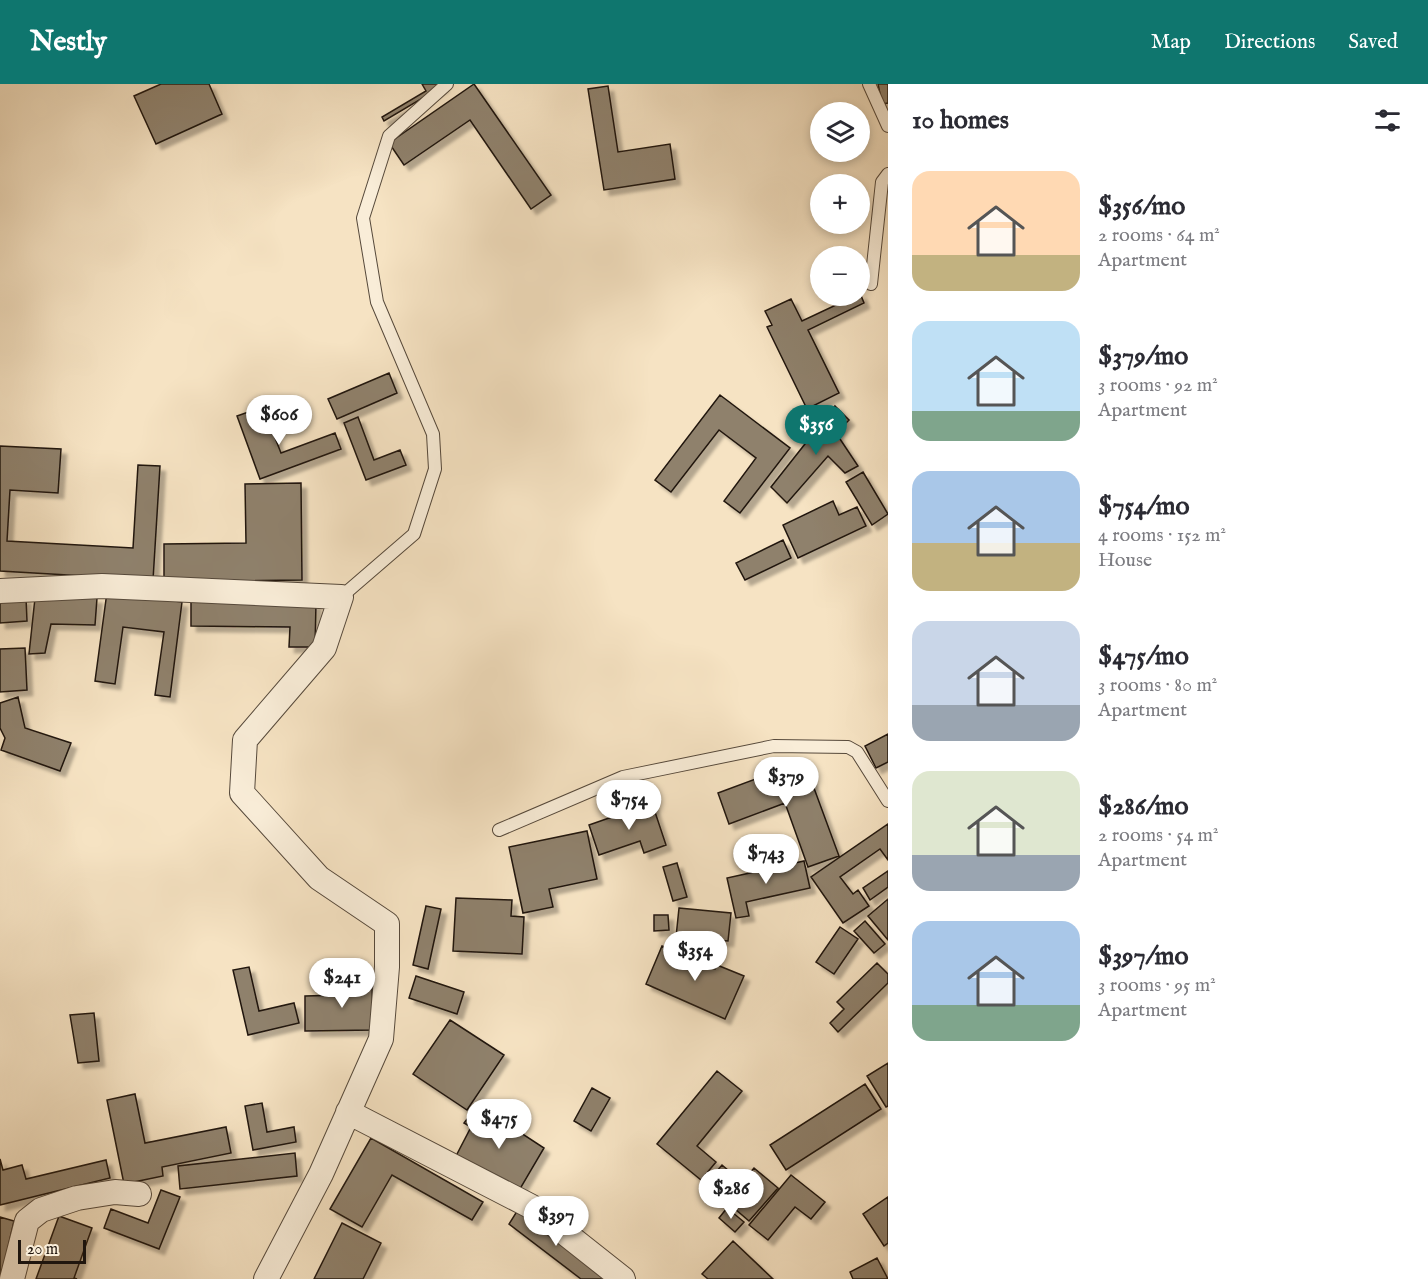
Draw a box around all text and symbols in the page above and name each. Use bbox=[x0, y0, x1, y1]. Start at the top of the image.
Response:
text: Nestly bbox=[30, 25, 107, 60]
text: Map bbox=[1151, 29, 1191, 56]
text: Directions bbox=[1224, 29, 1315, 56]
text: Saved bbox=[1348, 29, 1398, 56]
map controls bbox=[810, 102, 870, 306]
button: layers bbox=[810, 102, 870, 162]
text: 10 homes bbox=[912, 104, 1009, 137]
icon: filters bbox=[1371, 104, 1404, 137]
button: + bbox=[810, 174, 870, 234]
text: $356/mo bbox=[1098, 190, 1185, 223]
icon: home bbox=[960, 195, 1032, 267]
text: 2 rooms · 64 m² bbox=[1098, 223, 1220, 248]
button: − bbox=[810, 246, 870, 306]
text: Apartment bbox=[1098, 248, 1187, 273]
text: $379/mo bbox=[1098, 340, 1188, 373]
icon: home bbox=[960, 345, 1032, 417]
text: 3 rooms · 92 m² bbox=[1098, 373, 1218, 398]
pin: $606 bbox=[243, 395, 315, 446]
text: Apartment bbox=[1098, 398, 1187, 423]
text: $606 bbox=[260, 402, 298, 427]
pin: $356 bbox=[780, 405, 852, 456]
text: $356 bbox=[799, 412, 833, 437]
text: $754/mo bbox=[1098, 490, 1189, 523]
icon: home bbox=[960, 495, 1032, 567]
text: 4 rooms · 152 m² bbox=[1098, 523, 1226, 548]
text: House bbox=[1098, 548, 1152, 573]
text: $475/mo bbox=[1098, 640, 1189, 673]
icon: home bbox=[960, 645, 1032, 717]
text: 3 rooms · 80 m² bbox=[1098, 673, 1217, 698]
text: Apartment bbox=[1098, 698, 1187, 723]
pin: $379 bbox=[750, 757, 822, 808]
text: $379 bbox=[768, 764, 804, 789]
pin: $754 bbox=[593, 780, 665, 831]
text: $754 bbox=[610, 787, 648, 812]
text: $286/mo bbox=[1098, 790, 1189, 823]
icon: home bbox=[960, 795, 1032, 867]
text: 2 rooms · 54 m² bbox=[1098, 823, 1219, 848]
pin: $743 bbox=[730, 834, 802, 885]
text: $743 bbox=[747, 841, 785, 866]
text: Apartment bbox=[1098, 848, 1187, 873]
pin: $354 bbox=[659, 931, 731, 982]
text: $354 bbox=[677, 938, 713, 963]
text: $397/mo bbox=[1098, 940, 1188, 973]
icon: home bbox=[960, 945, 1032, 1017]
pin: $241 bbox=[306, 958, 378, 1009]
text: $241 bbox=[323, 965, 361, 990]
text: 3 rooms · 95 m² bbox=[1098, 973, 1216, 998]
text: Apartment bbox=[1098, 998, 1187, 1023]
pin: $475 bbox=[463, 1099, 535, 1150]
text: $475 bbox=[481, 1106, 517, 1131]
pin: $286 bbox=[695, 1169, 767, 1220]
text: $286 bbox=[713, 1176, 749, 1201]
pin: $397 bbox=[520, 1196, 592, 1247]
text: $397 bbox=[538, 1203, 574, 1228]
scale bar bbox=[18, 1237, 86, 1264]
text: 20 m bbox=[27, 1240, 58, 1260]

